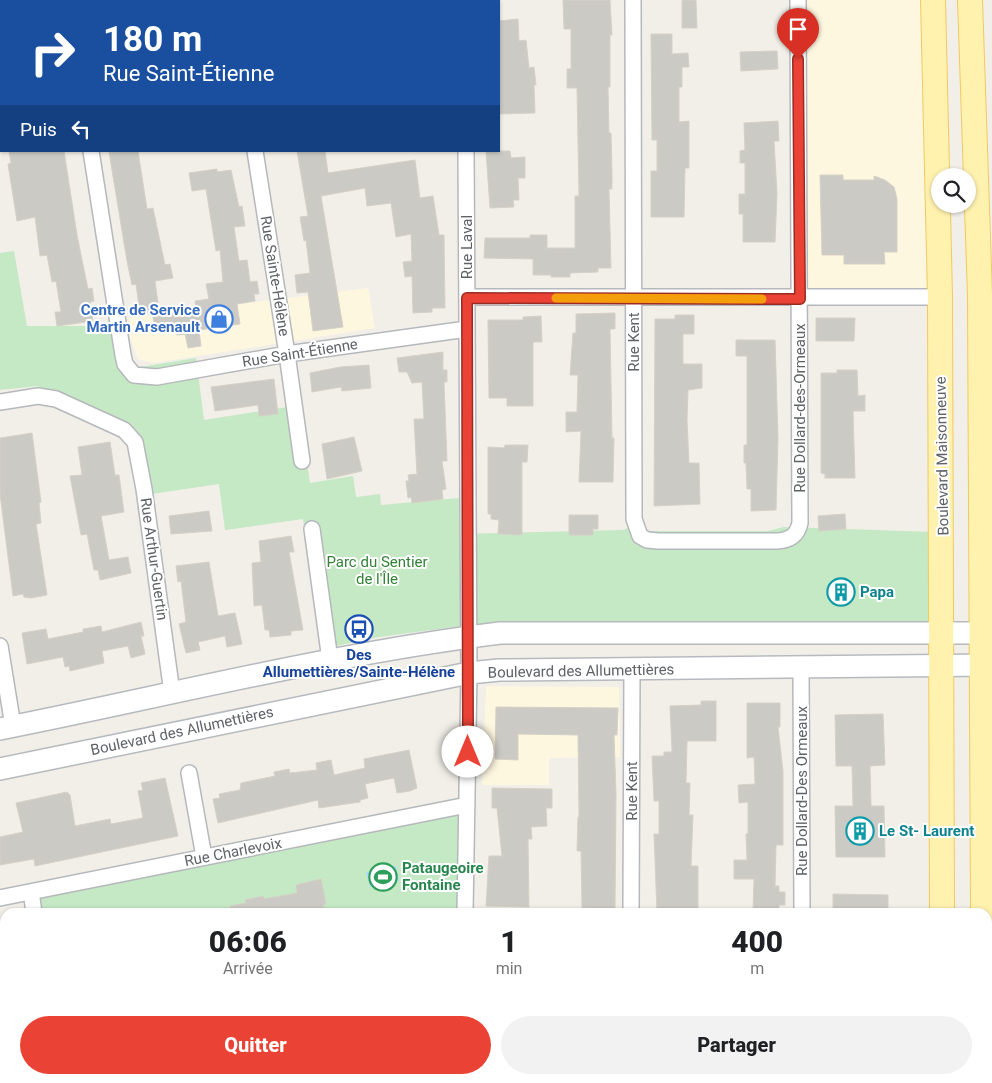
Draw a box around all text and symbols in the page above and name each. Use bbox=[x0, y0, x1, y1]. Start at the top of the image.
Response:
pin bbox=[777, 8, 819, 59]
icon: arrive bbox=[784, 15, 812, 43]
text: 180 m bbox=[103, 19, 202, 60]
icon: right bbox=[20, 20, 85, 85]
text: Rue Saint-Étienne bbox=[103, 61, 274, 86]
icon: left bbox=[67, 115, 95, 143]
text: Puis bbox=[20, 118, 57, 141]
map controls bbox=[931, 168, 976, 213]
button: search bbox=[931, 168, 976, 213]
street label: Rue Sainte-Hélène bbox=[257, 214, 293, 338]
street label: Rue Laval bbox=[458, 215, 476, 279]
place label: Centre de Service Martin Arsenault bbox=[81, 301, 200, 336]
shop icon: Centre de Service Martin Arsenault bbox=[204, 304, 234, 334]
street label: Rue Kent bbox=[625, 312, 643, 372]
street label: Rue Dollard-des-Ormeaux bbox=[791, 323, 809, 493]
street label: Rue Saint-Étienne bbox=[241, 335, 359, 371]
street label: Boulevard Maisonneuve bbox=[932, 376, 952, 536]
street label: Rue Arthur-Guertin bbox=[136, 496, 172, 622]
park label: Parc du Sentier de l'Île bbox=[326, 553, 428, 588]
building icon: Papa bbox=[826, 577, 856, 607]
place label: Papa bbox=[860, 583, 894, 601]
bus stop icon: Des Allumettières/Sainte-Hélène bbox=[344, 614, 374, 644]
place label: Des Allumettières/Sainte-Hélène bbox=[263, 646, 455, 681]
street label: Boulevard des Allumettières bbox=[488, 660, 674, 682]
street label: Boulevard des Allumettières bbox=[89, 703, 275, 759]
street label: Rue Dollard-Des Ormeaux bbox=[793, 705, 811, 876]
position arrow bbox=[441, 725, 493, 777]
street label: Rue Kent bbox=[623, 761, 641, 821]
building icon: Le St- Laurent bbox=[845, 816, 875, 846]
place label: Le St- Laurent bbox=[879, 822, 974, 840]
street label: Rue Charlevoix bbox=[183, 834, 284, 870]
place label: Pataugeoire Fontaine bbox=[402, 859, 484, 894]
sports icon: Pataugeoire Fontaine bbox=[368, 862, 398, 892]
text: 06:06 bbox=[209, 924, 287, 959]
text: 1 bbox=[500, 924, 518, 959]
text: 400 bbox=[731, 924, 783, 959]
text: Arrivée bbox=[223, 959, 273, 978]
text: min bbox=[496, 959, 522, 978]
text: m bbox=[750, 959, 764, 978]
button: Quitter bbox=[20, 1016, 491, 1074]
button: Partager bbox=[501, 1016, 972, 1074]

